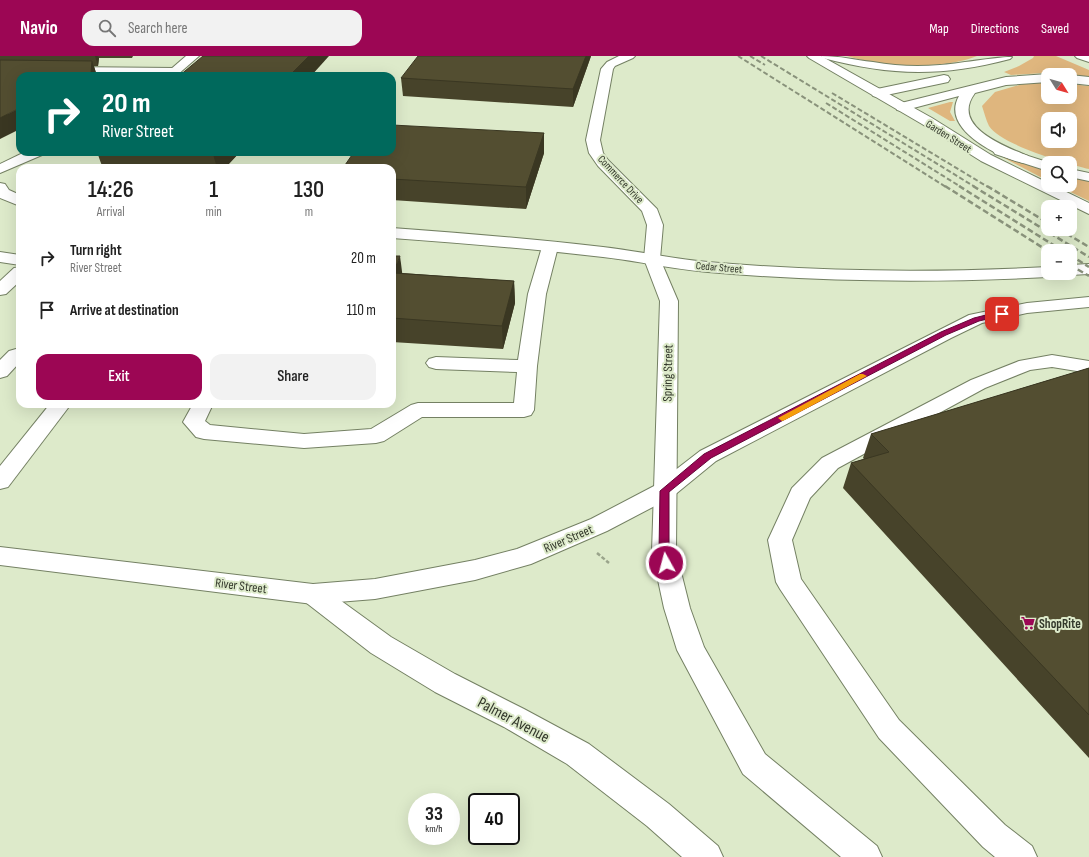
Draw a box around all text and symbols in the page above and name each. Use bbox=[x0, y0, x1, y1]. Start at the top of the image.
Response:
search box bbox=[82, 10, 362, 46]
text: Navio bbox=[20, 17, 58, 40]
icon: search bbox=[96, 17, 118, 39]
text: Search here bbox=[128, 19, 188, 38]
text: Map bbox=[929, 20, 949, 37]
text: Directions bbox=[971, 20, 1019, 37]
text: Saved bbox=[1041, 20, 1069, 37]
north arrow bbox=[1041, 68, 1077, 104]
map controls bbox=[1041, 68, 1077, 280]
text: 20 m bbox=[102, 87, 151, 120]
icon: right bbox=[36, 88, 88, 140]
button: sound bbox=[1041, 112, 1077, 148]
street label: Garden Street bbox=[924, 117, 974, 156]
text: River Street bbox=[102, 121, 174, 142]
street label: Commerce Drive bbox=[595, 153, 646, 206]
button: search bbox=[1041, 156, 1077, 192]
text: 14:26 bbox=[88, 175, 134, 204]
text: 1 bbox=[209, 175, 218, 204]
text: 130 bbox=[294, 175, 324, 204]
button: + bbox=[1041, 200, 1077, 236]
text: Arrival bbox=[97, 204, 125, 220]
text: min bbox=[206, 204, 222, 220]
text: m bbox=[305, 204, 313, 220]
text: Turn right bbox=[70, 241, 122, 260]
button: − bbox=[1041, 244, 1077, 280]
icon: right bbox=[36, 247, 58, 269]
text: 20 m bbox=[351, 249, 376, 268]
street label: Cedar Street bbox=[695, 259, 743, 276]
text: River Street bbox=[70, 260, 122, 276]
pin bbox=[985, 297, 1019, 331]
icon: arrive bbox=[36, 299, 58, 321]
text: Arrive at destination bbox=[70, 301, 179, 320]
text: 110 m bbox=[347, 301, 376, 320]
icon: arrive bbox=[991, 303, 1013, 325]
street label: Spring Street bbox=[660, 344, 676, 402]
button: Exit bbox=[36, 354, 202, 400]
button: Share bbox=[210, 354, 376, 400]
street label: River Street bbox=[541, 521, 595, 556]
position arrow bbox=[645, 542, 687, 584]
street label: River Street bbox=[214, 575, 268, 597]
supermarket icon: ShopRite bbox=[1020, 615, 1036, 631]
place label: ShopRite bbox=[1039, 616, 1081, 632]
street label: Palmer Avenue bbox=[474, 693, 552, 747]
speed limit sign: 40 bbox=[468, 793, 520, 845]
text: 33 bbox=[425, 802, 443, 826]
text: km/h bbox=[425, 823, 443, 835]

